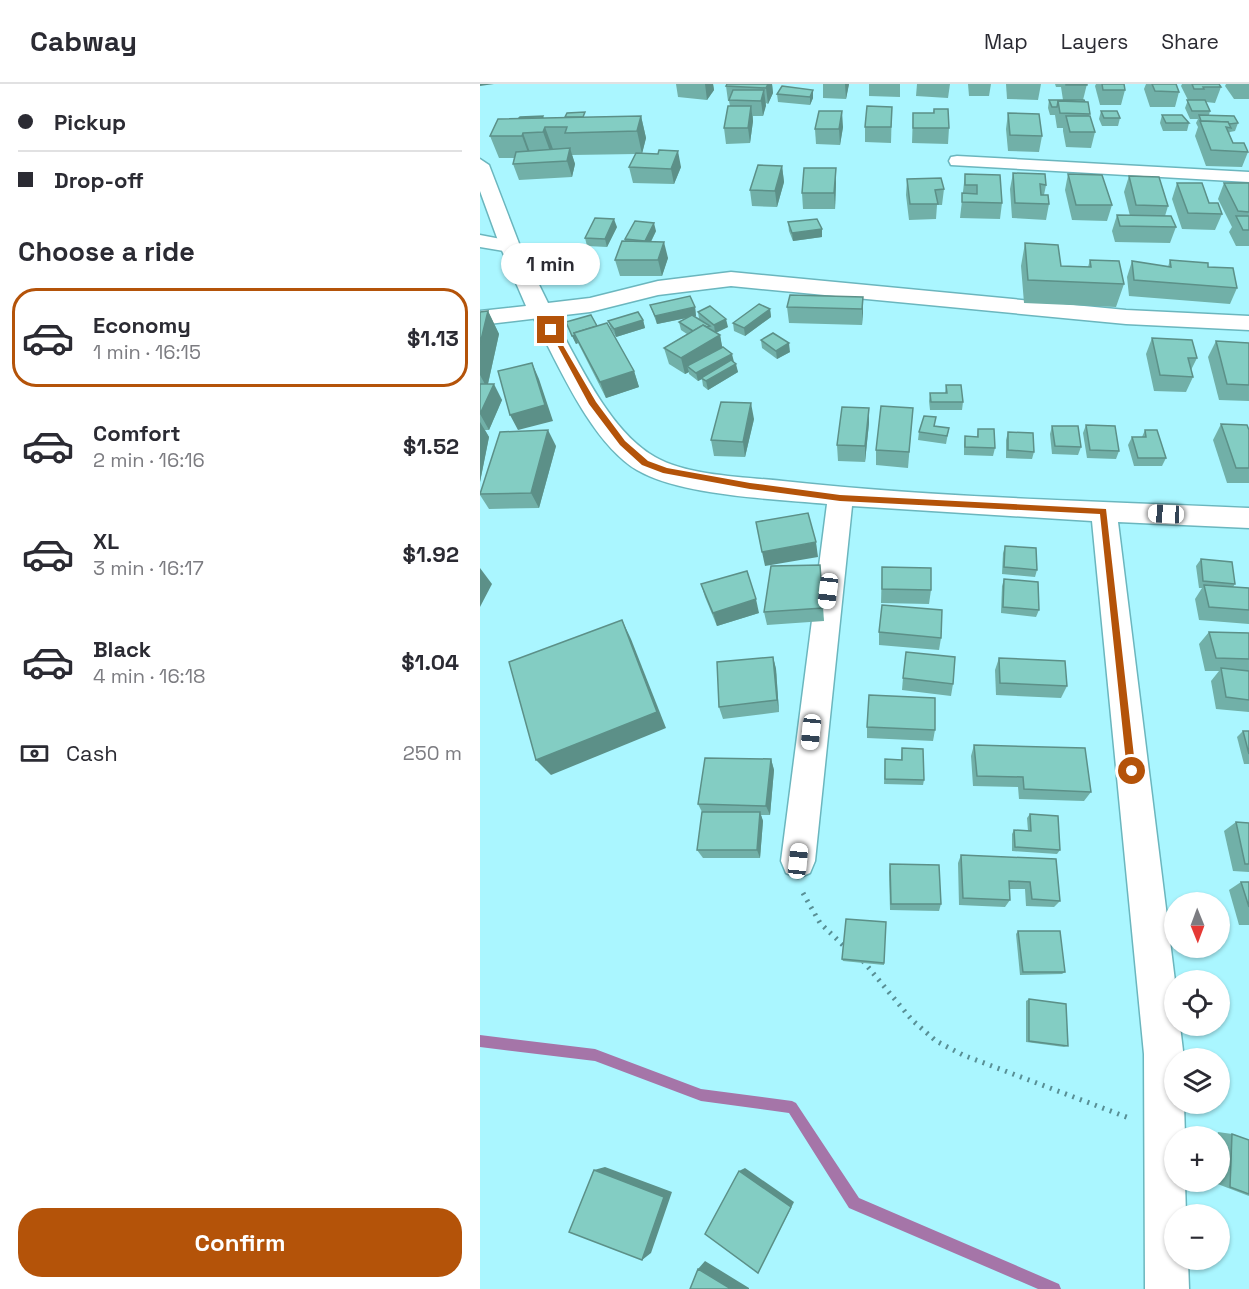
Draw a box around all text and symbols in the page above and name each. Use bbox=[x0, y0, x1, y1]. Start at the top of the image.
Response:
text: Cabway bbox=[30, 23, 137, 59]
text: Map bbox=[984, 28, 1028, 55]
text: Layers bbox=[1061, 28, 1128, 55]
text: Share bbox=[1161, 28, 1219, 55]
text: Pickup bbox=[54, 108, 126, 136]
text: Drop-off bbox=[54, 166, 144, 194]
text: Choose a ride bbox=[18, 234, 195, 269]
callout: 1 min bbox=[502, 243, 601, 285]
text: 1 min bbox=[526, 251, 575, 277]
icon: car bbox=[21, 311, 75, 365]
text: Economy bbox=[93, 311, 191, 339]
route end bbox=[537, 316, 564, 343]
text: $1.13 bbox=[407, 324, 459, 352]
text: 1 min · 16:15 bbox=[93, 339, 201, 365]
icon: car bbox=[21, 419, 75, 473]
text: Comfort bbox=[93, 419, 181, 447]
text: $1.52 bbox=[403, 432, 459, 460]
text: 2 min · 16:16 bbox=[93, 447, 205, 473]
car bbox=[1148, 504, 1184, 524]
icon: car bbox=[21, 527, 75, 581]
text: XL bbox=[93, 527, 119, 555]
text: $1.92 bbox=[403, 540, 459, 568]
text: 3 min · 16:17 bbox=[93, 555, 204, 581]
car bbox=[817, 572, 839, 610]
icon: car bbox=[21, 635, 75, 689]
text: Black bbox=[93, 635, 151, 663]
text: $1.04 bbox=[401, 648, 459, 676]
text: 4 min · 16:18 bbox=[93, 663, 206, 689]
car bbox=[800, 713, 822, 751]
icon: cash bbox=[18, 737, 51, 770]
text: Cash bbox=[66, 739, 118, 767]
text: 250 m bbox=[403, 740, 462, 766]
route start bbox=[1118, 757, 1145, 784]
car bbox=[787, 842, 809, 880]
north arrow bbox=[1164, 892, 1230, 958]
map controls bbox=[1164, 892, 1230, 1270]
button: locate bbox=[1164, 970, 1230, 1036]
button: layers bbox=[1164, 1048, 1230, 1114]
button: + bbox=[1164, 1126, 1230, 1192]
button: − bbox=[1164, 1204, 1230, 1270]
button: Confirm bbox=[18, 1208, 462, 1277]

